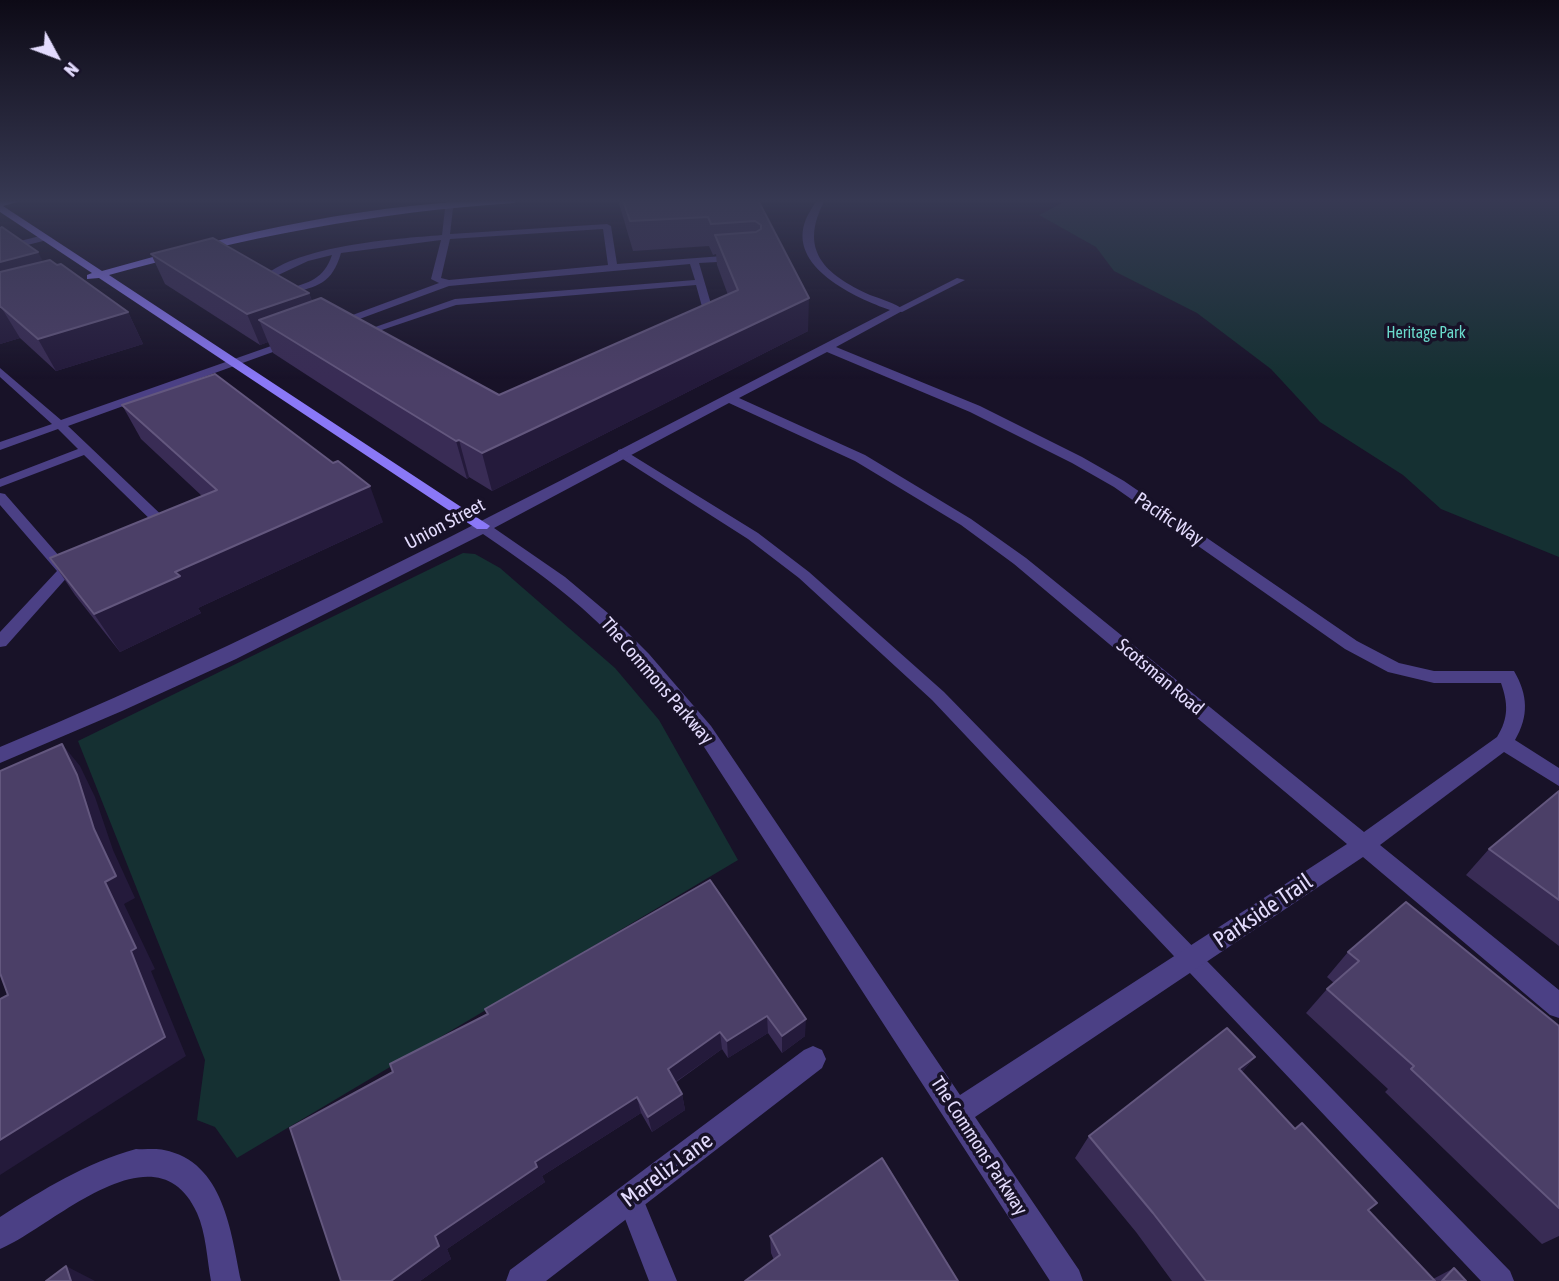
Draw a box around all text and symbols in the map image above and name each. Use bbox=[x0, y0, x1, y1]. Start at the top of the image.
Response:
north arrow bbox=[21, 21, 91, 91]
text: N bbox=[60, 58, 84, 81]
park label: Heritage Park bbox=[1386, 323, 1466, 343]
street label: Pacific Way bbox=[1130, 488, 1208, 550]
street label: Union Street bbox=[401, 493, 489, 555]
street label: The Commons Parkway bbox=[596, 613, 718, 749]
street label: Scotsman Road bbox=[1112, 634, 1208, 720]
street label: Parkside Trail bbox=[1208, 868, 1318, 954]
street label: The Commons Parkway bbox=[926, 1073, 1032, 1219]
street label: Mareliz Lane bbox=[616, 1127, 718, 1213]

